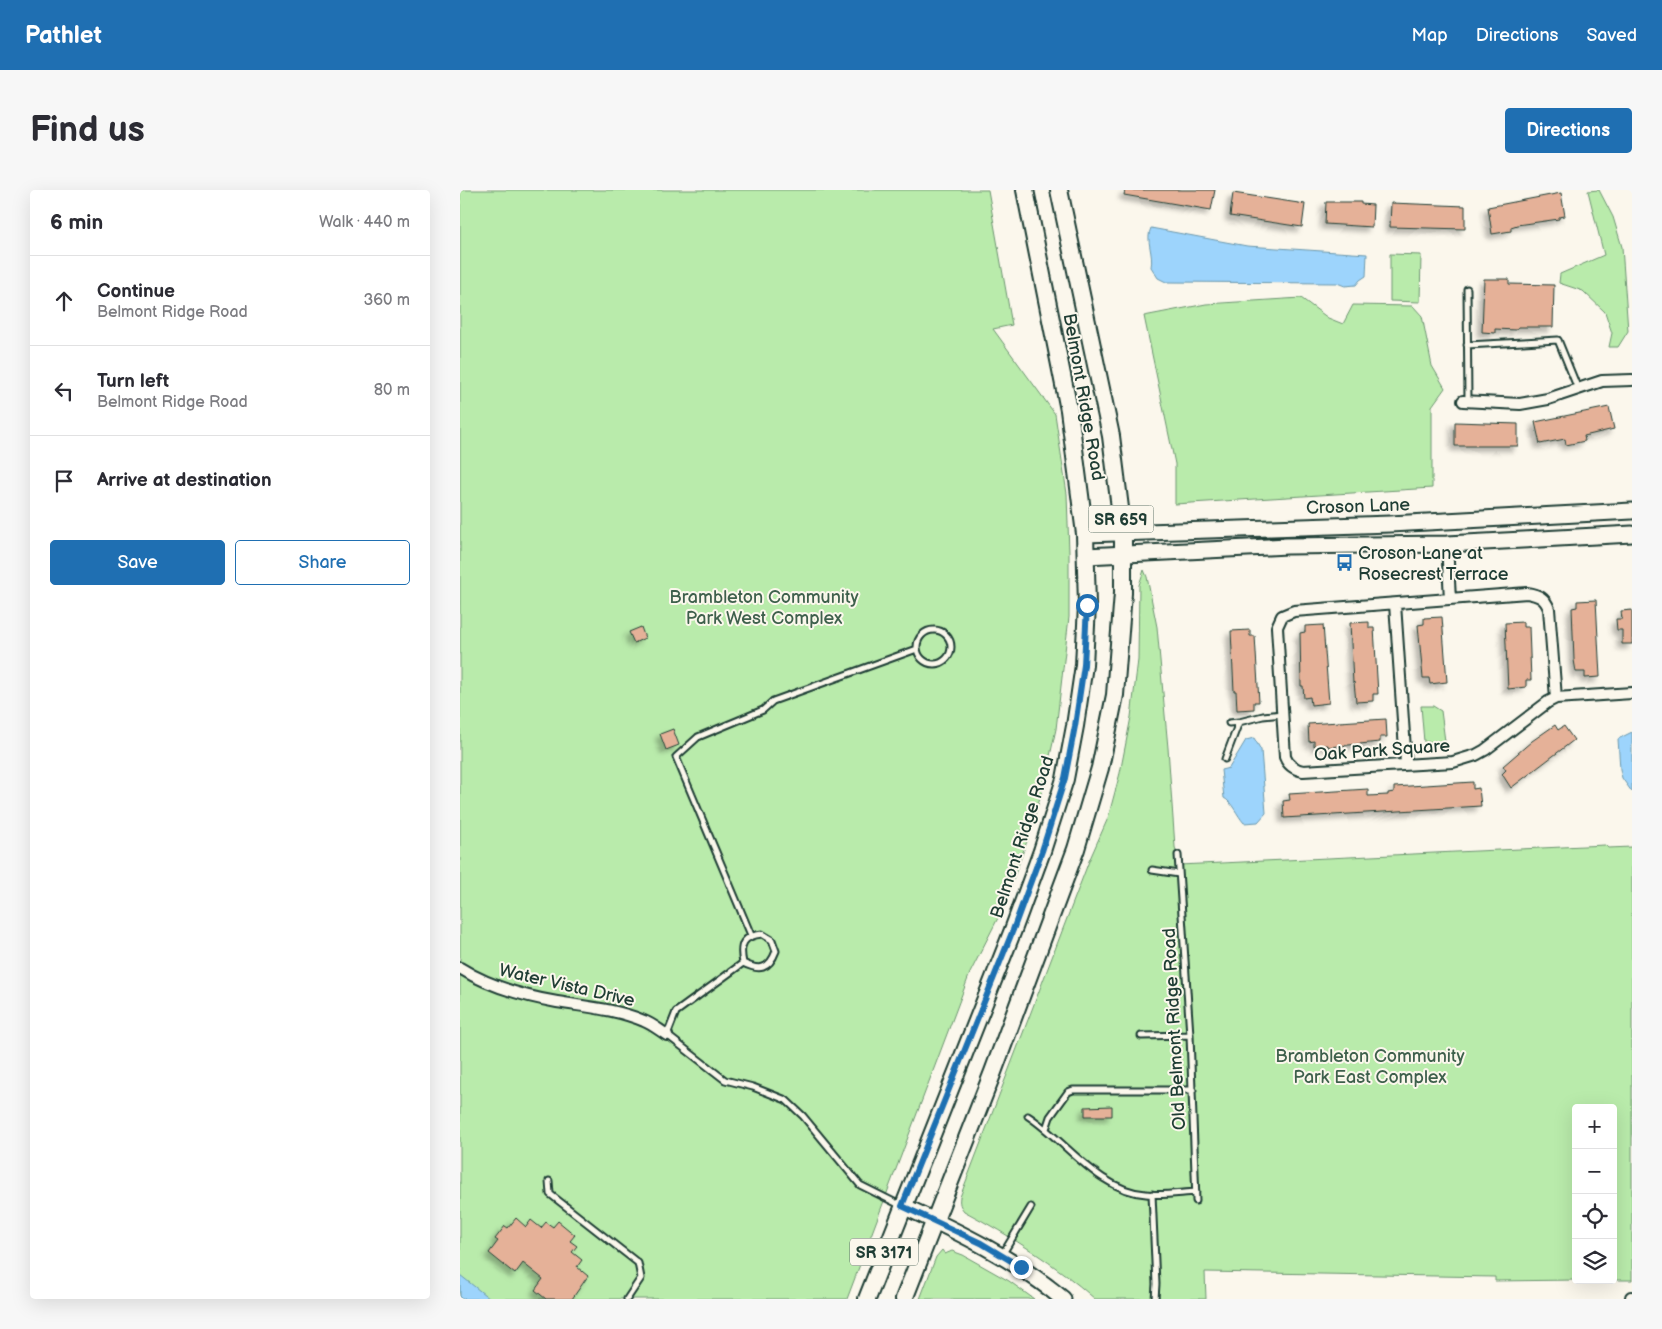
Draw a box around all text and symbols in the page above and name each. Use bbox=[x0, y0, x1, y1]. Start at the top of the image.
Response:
text: Pathlet bbox=[25, 21, 102, 50]
text: Map bbox=[1412, 25, 1448, 46]
text: Directions bbox=[1476, 25, 1558, 46]
text: Saved bbox=[1586, 25, 1637, 46]
button: Directions bbox=[1505, 108, 1632, 153]
text: Find us bbox=[30, 109, 145, 152]
text: 6 min bbox=[50, 210, 103, 235]
text: Walk · 440 m bbox=[319, 213, 410, 232]
text: Continue bbox=[97, 280, 175, 303]
icon: ahead bbox=[50, 287, 78, 315]
text: 360 m bbox=[363, 291, 410, 310]
text: Belmont Ridge Road bbox=[97, 303, 248, 322]
street label: Belmont Ridge Road bbox=[1058, 312, 1109, 482]
text: Turn left bbox=[97, 370, 169, 393]
icon: left bbox=[50, 377, 78, 405]
text: 80 m bbox=[374, 381, 410, 400]
text: Belmont Ridge Road bbox=[97, 393, 248, 412]
icon: arrive bbox=[50, 467, 78, 495]
text: Arrive at destination bbox=[97, 469, 272, 492]
street label: Croson Lane bbox=[1306, 494, 1411, 519]
road number: SR 659 bbox=[1088, 506, 1154, 532]
button: Save bbox=[50, 540, 225, 585]
button: Share bbox=[235, 540, 410, 585]
place label: Croson Lane at Rosecrest Terrace bbox=[1358, 543, 1509, 585]
bus stop icon: Croson Lane at Rosecrest Terrace bbox=[1334, 553, 1354, 573]
park label: Brambleton Community Park West Complex bbox=[669, 587, 860, 629]
route start bbox=[1076, 594, 1099, 617]
street label: Oak Park Square bbox=[1313, 735, 1451, 766]
street label: Belmont Ridge Road bbox=[986, 753, 1059, 921]
street label: Old Belmont Ridge Road bbox=[1159, 927, 1190, 1131]
street label: Water Vista Drive bbox=[497, 960, 637, 1011]
park label: Brambleton Community Park East Complex bbox=[1275, 1046, 1466, 1088]
map controls bbox=[1572, 1104, 1617, 1284]
button: + bbox=[1572, 1104, 1617, 1149]
button: − bbox=[1572, 1149, 1617, 1194]
button: locate bbox=[1572, 1194, 1617, 1239]
road number: SR 3171 bbox=[850, 1238, 918, 1266]
button: layers bbox=[1572, 1239, 1617, 1284]
route end bbox=[1010, 1256, 1033, 1279]

